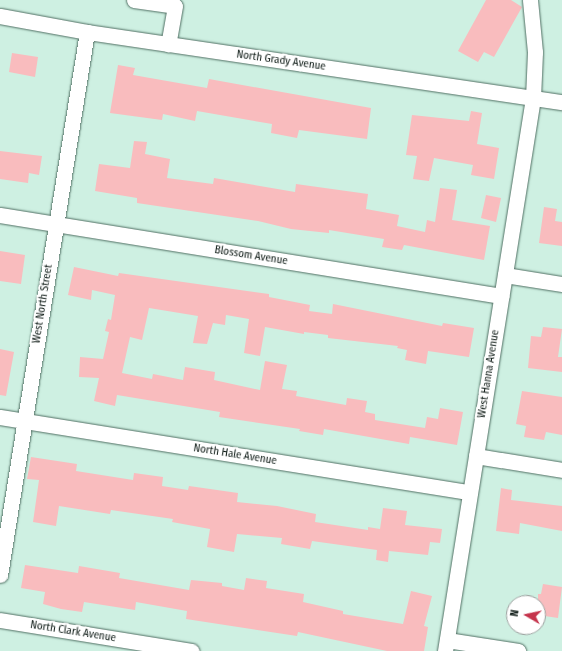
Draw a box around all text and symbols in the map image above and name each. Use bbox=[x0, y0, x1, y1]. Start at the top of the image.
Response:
street label: North Grady Avenue bbox=[236, 48, 326, 74]
street label: Blossom Avenue bbox=[214, 244, 288, 268]
street label: West North Street bbox=[30, 264, 56, 344]
street label: West Hanna Avenue bbox=[476, 329, 502, 419]
street label: North Hale Avenue bbox=[192, 442, 278, 468]
north arrow bbox=[506, 595, 546, 635]
text: N bbox=[508, 609, 522, 617]
street label: North Clark Avenue bbox=[29, 619, 117, 645]

